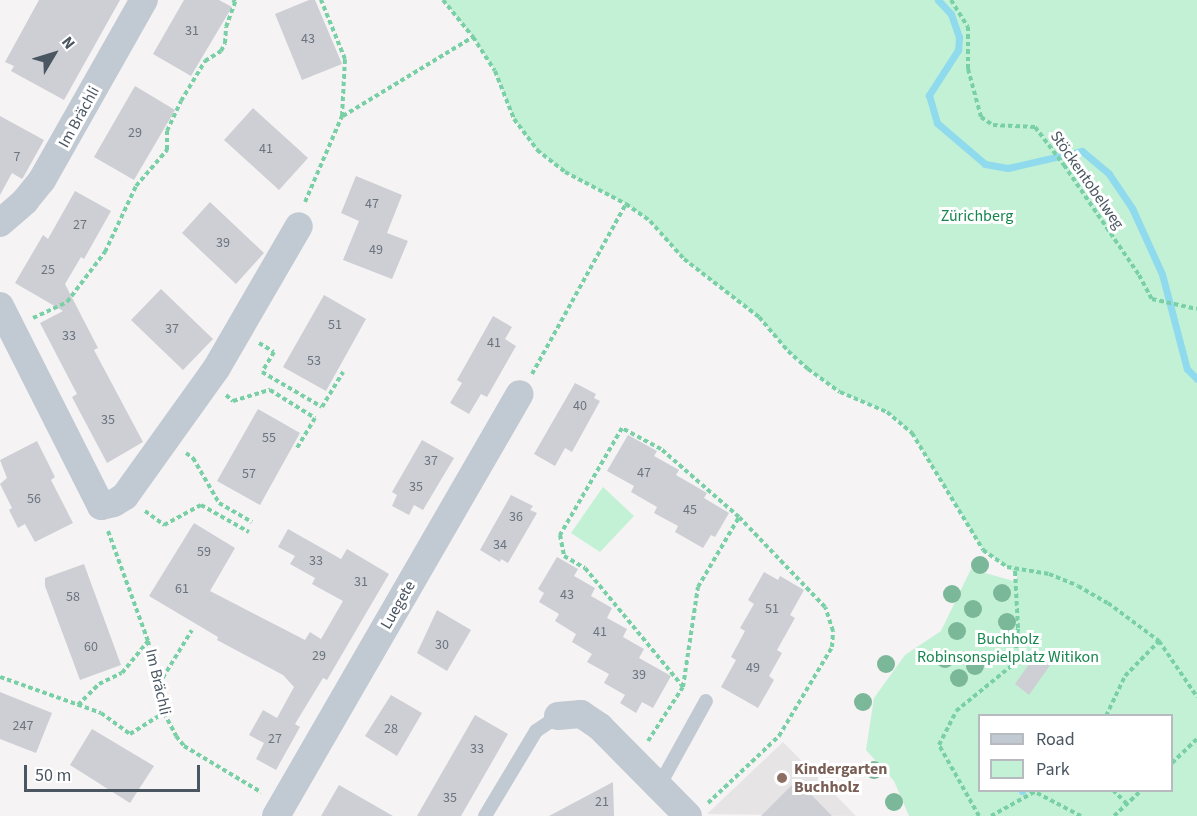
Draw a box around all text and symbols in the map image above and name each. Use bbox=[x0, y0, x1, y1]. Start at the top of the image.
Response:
house number: 31 bbox=[185, 23, 199, 39]
north arrow bbox=[24, 24, 84, 84]
house number: 43 bbox=[301, 31, 315, 47]
text: N bbox=[56, 32, 80, 54]
street label: Im Brächli bbox=[54, 83, 104, 151]
house number: 29 bbox=[128, 125, 142, 141]
street label: Stöckentobelweg bbox=[1046, 127, 1128, 233]
house number: 41 bbox=[259, 141, 273, 157]
house number: 7 bbox=[14, 149, 20, 165]
house number: 47 bbox=[365, 196, 379, 212]
park label: Zürichberg bbox=[941, 206, 1013, 226]
house number: 27 bbox=[73, 217, 87, 233]
house number: 39 bbox=[216, 235, 230, 251]
house number: 49 bbox=[369, 242, 383, 258]
house number: 25 bbox=[41, 262, 55, 278]
house number: 51 bbox=[328, 317, 342, 333]
house number: 37 bbox=[165, 321, 179, 337]
house number: 33 bbox=[62, 328, 76, 344]
house number: 41 bbox=[487, 335, 501, 351]
house number: 53 bbox=[307, 353, 321, 369]
house number: 40 bbox=[573, 398, 587, 414]
house number: 35 bbox=[101, 412, 115, 428]
house number: 55 bbox=[262, 430, 276, 446]
house number: 37 bbox=[424, 453, 438, 469]
house number: 47 bbox=[637, 465, 651, 481]
house number: 57 bbox=[242, 466, 256, 482]
house number: 35 bbox=[409, 479, 423, 495]
house number: 56 bbox=[27, 491, 41, 507]
house number: 45 bbox=[683, 502, 697, 518]
house number: 36 bbox=[509, 509, 523, 525]
house number: 34 bbox=[493, 537, 507, 553]
house number: 59 bbox=[197, 544, 211, 560]
house number: 33 bbox=[309, 553, 323, 569]
house number: 31 bbox=[354, 574, 368, 590]
street label: Luegete bbox=[376, 577, 420, 633]
house number: 61 bbox=[175, 581, 189, 597]
house number: 43 bbox=[560, 587, 574, 603]
house number: 58 bbox=[66, 589, 80, 605]
house number: 51 bbox=[765, 601, 779, 617]
house number: 41 bbox=[593, 624, 607, 640]
park label: Buchholz Robinsonspielplatz Witikon bbox=[917, 629, 1099, 667]
house number: 30 bbox=[435, 637, 449, 653]
house number: 60 bbox=[84, 639, 98, 655]
street label: Im Brächli bbox=[141, 647, 175, 717]
house number: 29 bbox=[312, 648, 326, 664]
house number: 49 bbox=[746, 660, 760, 676]
house number: 39 bbox=[632, 667, 646, 683]
legend bbox=[978, 714, 1173, 792]
house number: 247 bbox=[13, 718, 33, 734]
house number: 28 bbox=[384, 721, 398, 737]
text: Road bbox=[1036, 727, 1075, 752]
house number: 27 bbox=[268, 731, 282, 747]
house number: 33 bbox=[470, 741, 484, 757]
scale bar bbox=[27, 753, 202, 791]
text: Park bbox=[1036, 757, 1070, 782]
place label: Kindergarten Buchholz bbox=[794, 759, 887, 797]
text: 50 m bbox=[35, 763, 71, 788]
marker: Kindergarten Buchholz bbox=[775, 771, 789, 785]
house number: 35 bbox=[443, 790, 457, 806]
house number: 21 bbox=[595, 794, 609, 810]

